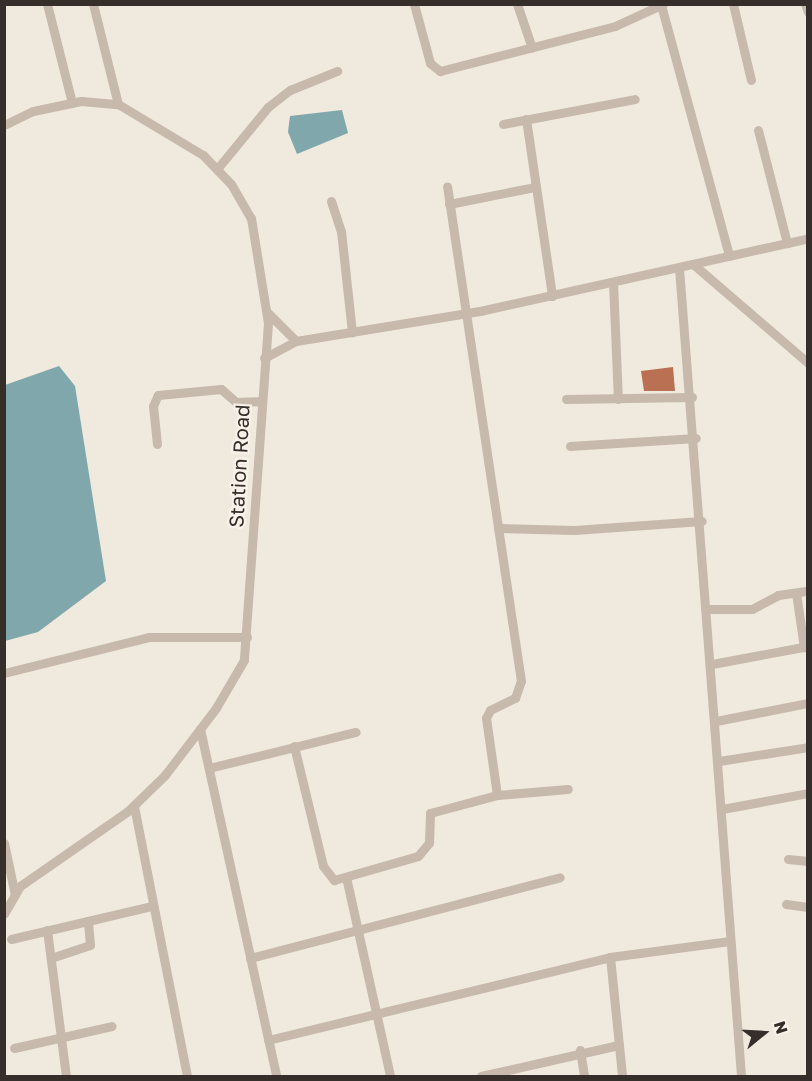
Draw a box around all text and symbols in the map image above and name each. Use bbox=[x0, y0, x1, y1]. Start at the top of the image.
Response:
street label: Station Road bbox=[224, 404, 254, 528]
north arrow bbox=[734, 1003, 794, 1063]
text: N bbox=[770, 1019, 793, 1036]

